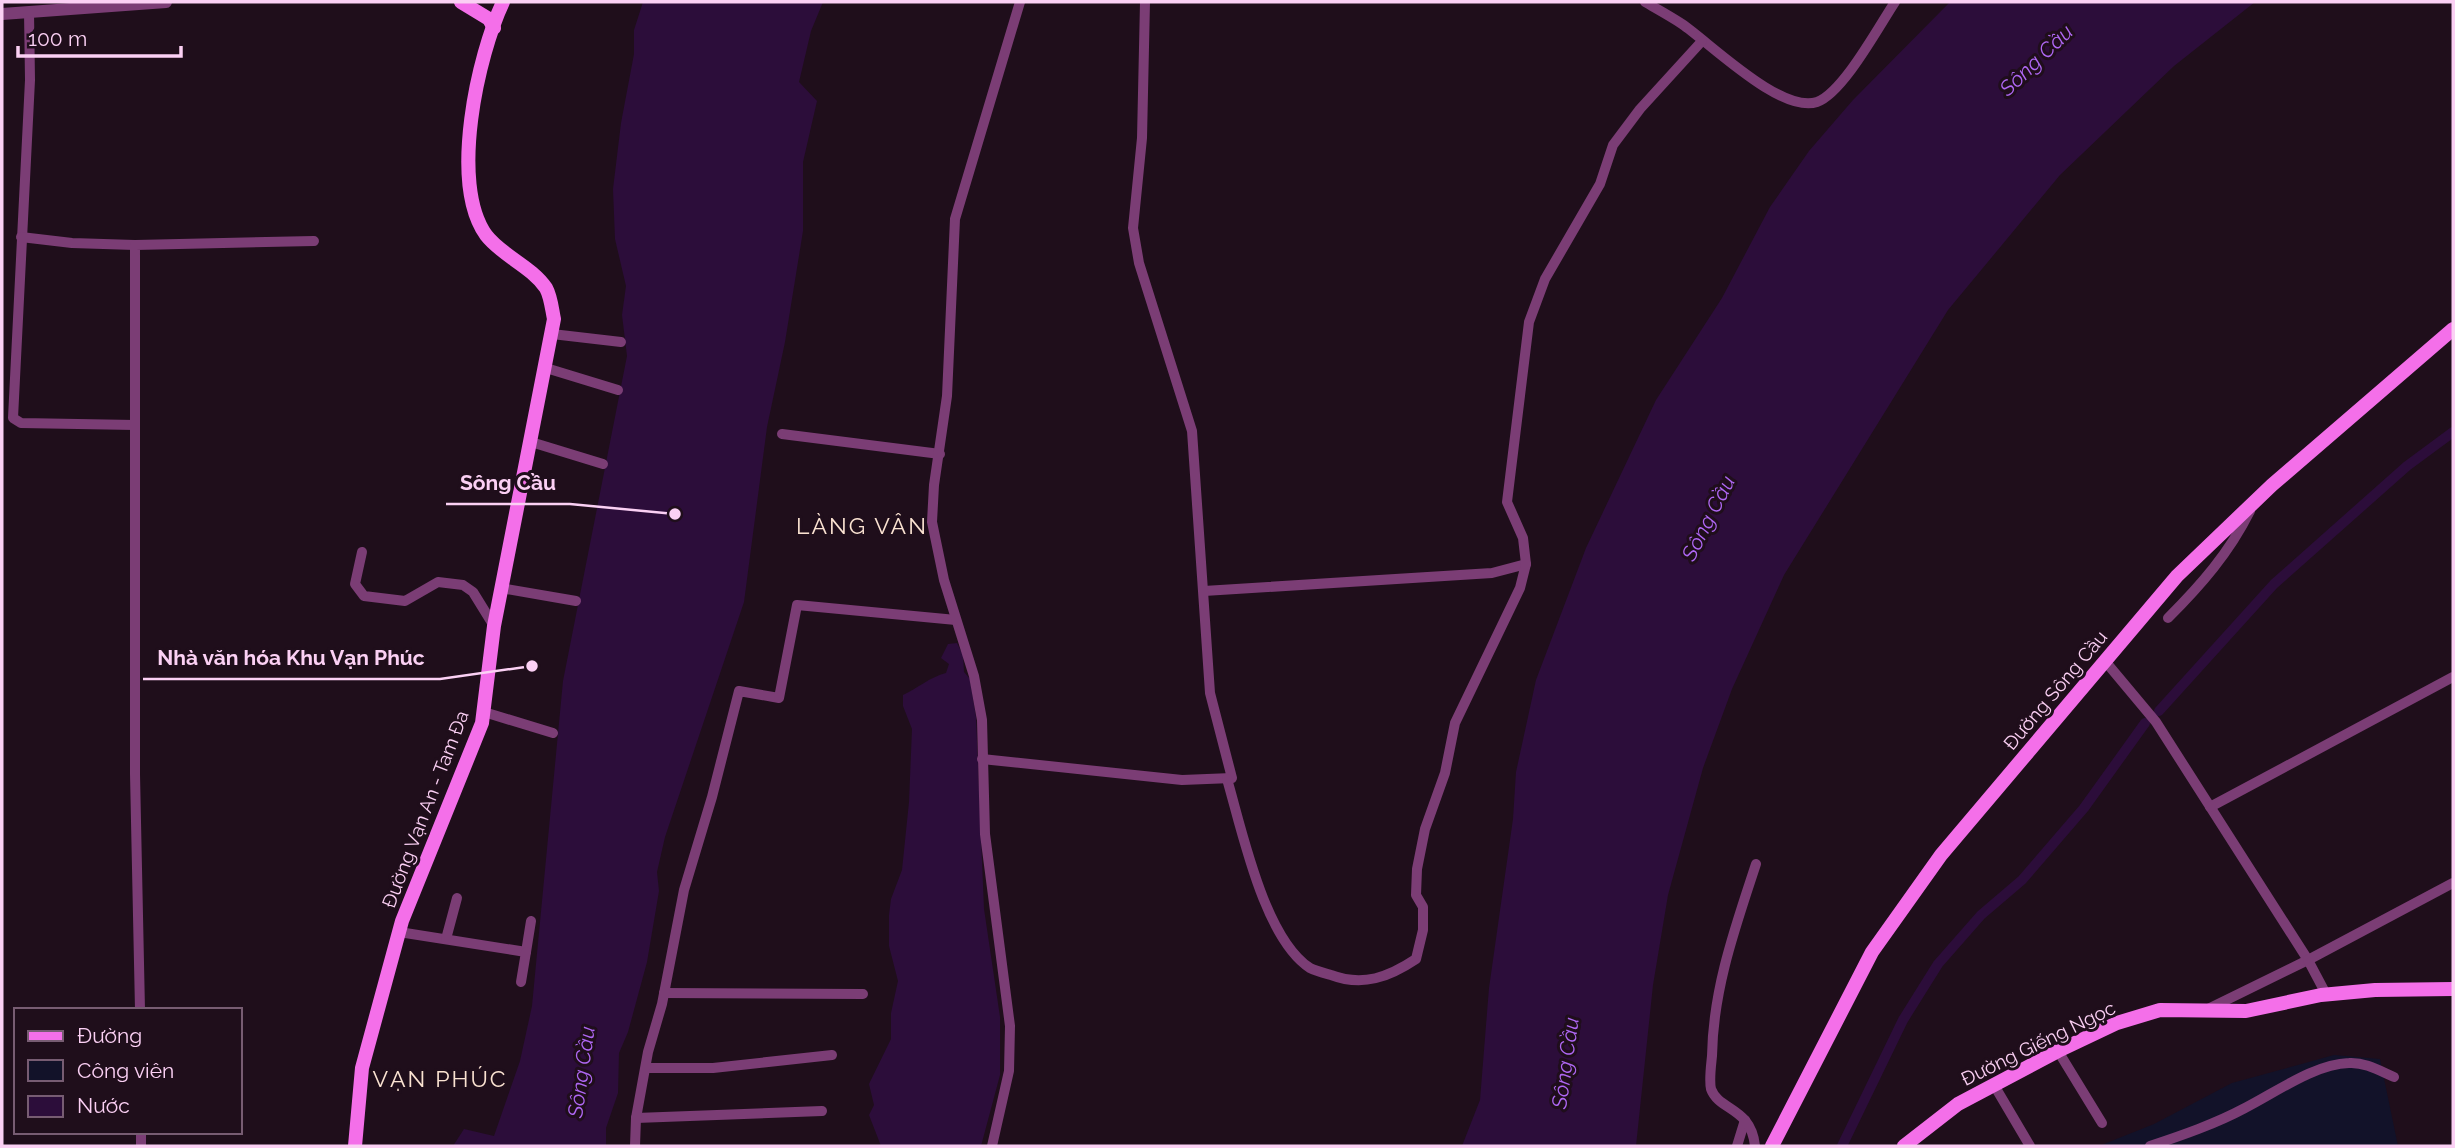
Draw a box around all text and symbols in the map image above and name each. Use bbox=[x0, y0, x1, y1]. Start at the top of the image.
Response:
scale bar bbox=[18, 14, 180, 58]
water label: Sông Cầu bbox=[1994, 19, 2078, 102]
text: 100 m bbox=[28, 26, 87, 51]
callout: Sông Cầu bbox=[446, 462, 570, 504]
text: Sông Cầu bbox=[460, 470, 556, 495]
water label: Sông Cầu bbox=[1676, 471, 1740, 566]
district label: LÀNG VÂN bbox=[796, 512, 928, 539]
street label: Đường Sông Cầu bbox=[1999, 626, 2111, 754]
callout: Nhà văn hóa Khu Vạn Phúc bbox=[143, 637, 440, 679]
text: Nhà văn hóa Khu Vạn Phúc bbox=[157, 645, 425, 670]
street label: Đường Vạn An - Tam Đa bbox=[377, 707, 473, 911]
street label: Đường Giếng Ngọc bbox=[1957, 996, 2119, 1090]
legend bbox=[14, 1008, 242, 1134]
water label: Sông Cầu bbox=[1546, 1016, 1584, 1111]
text: Đường bbox=[77, 1023, 142, 1048]
water label: Sông Cầu bbox=[562, 1025, 600, 1120]
text: Công viên bbox=[77, 1058, 174, 1083]
district label: VẠN PHÚC bbox=[372, 1065, 508, 1092]
text: Nước bbox=[77, 1093, 130, 1118]

